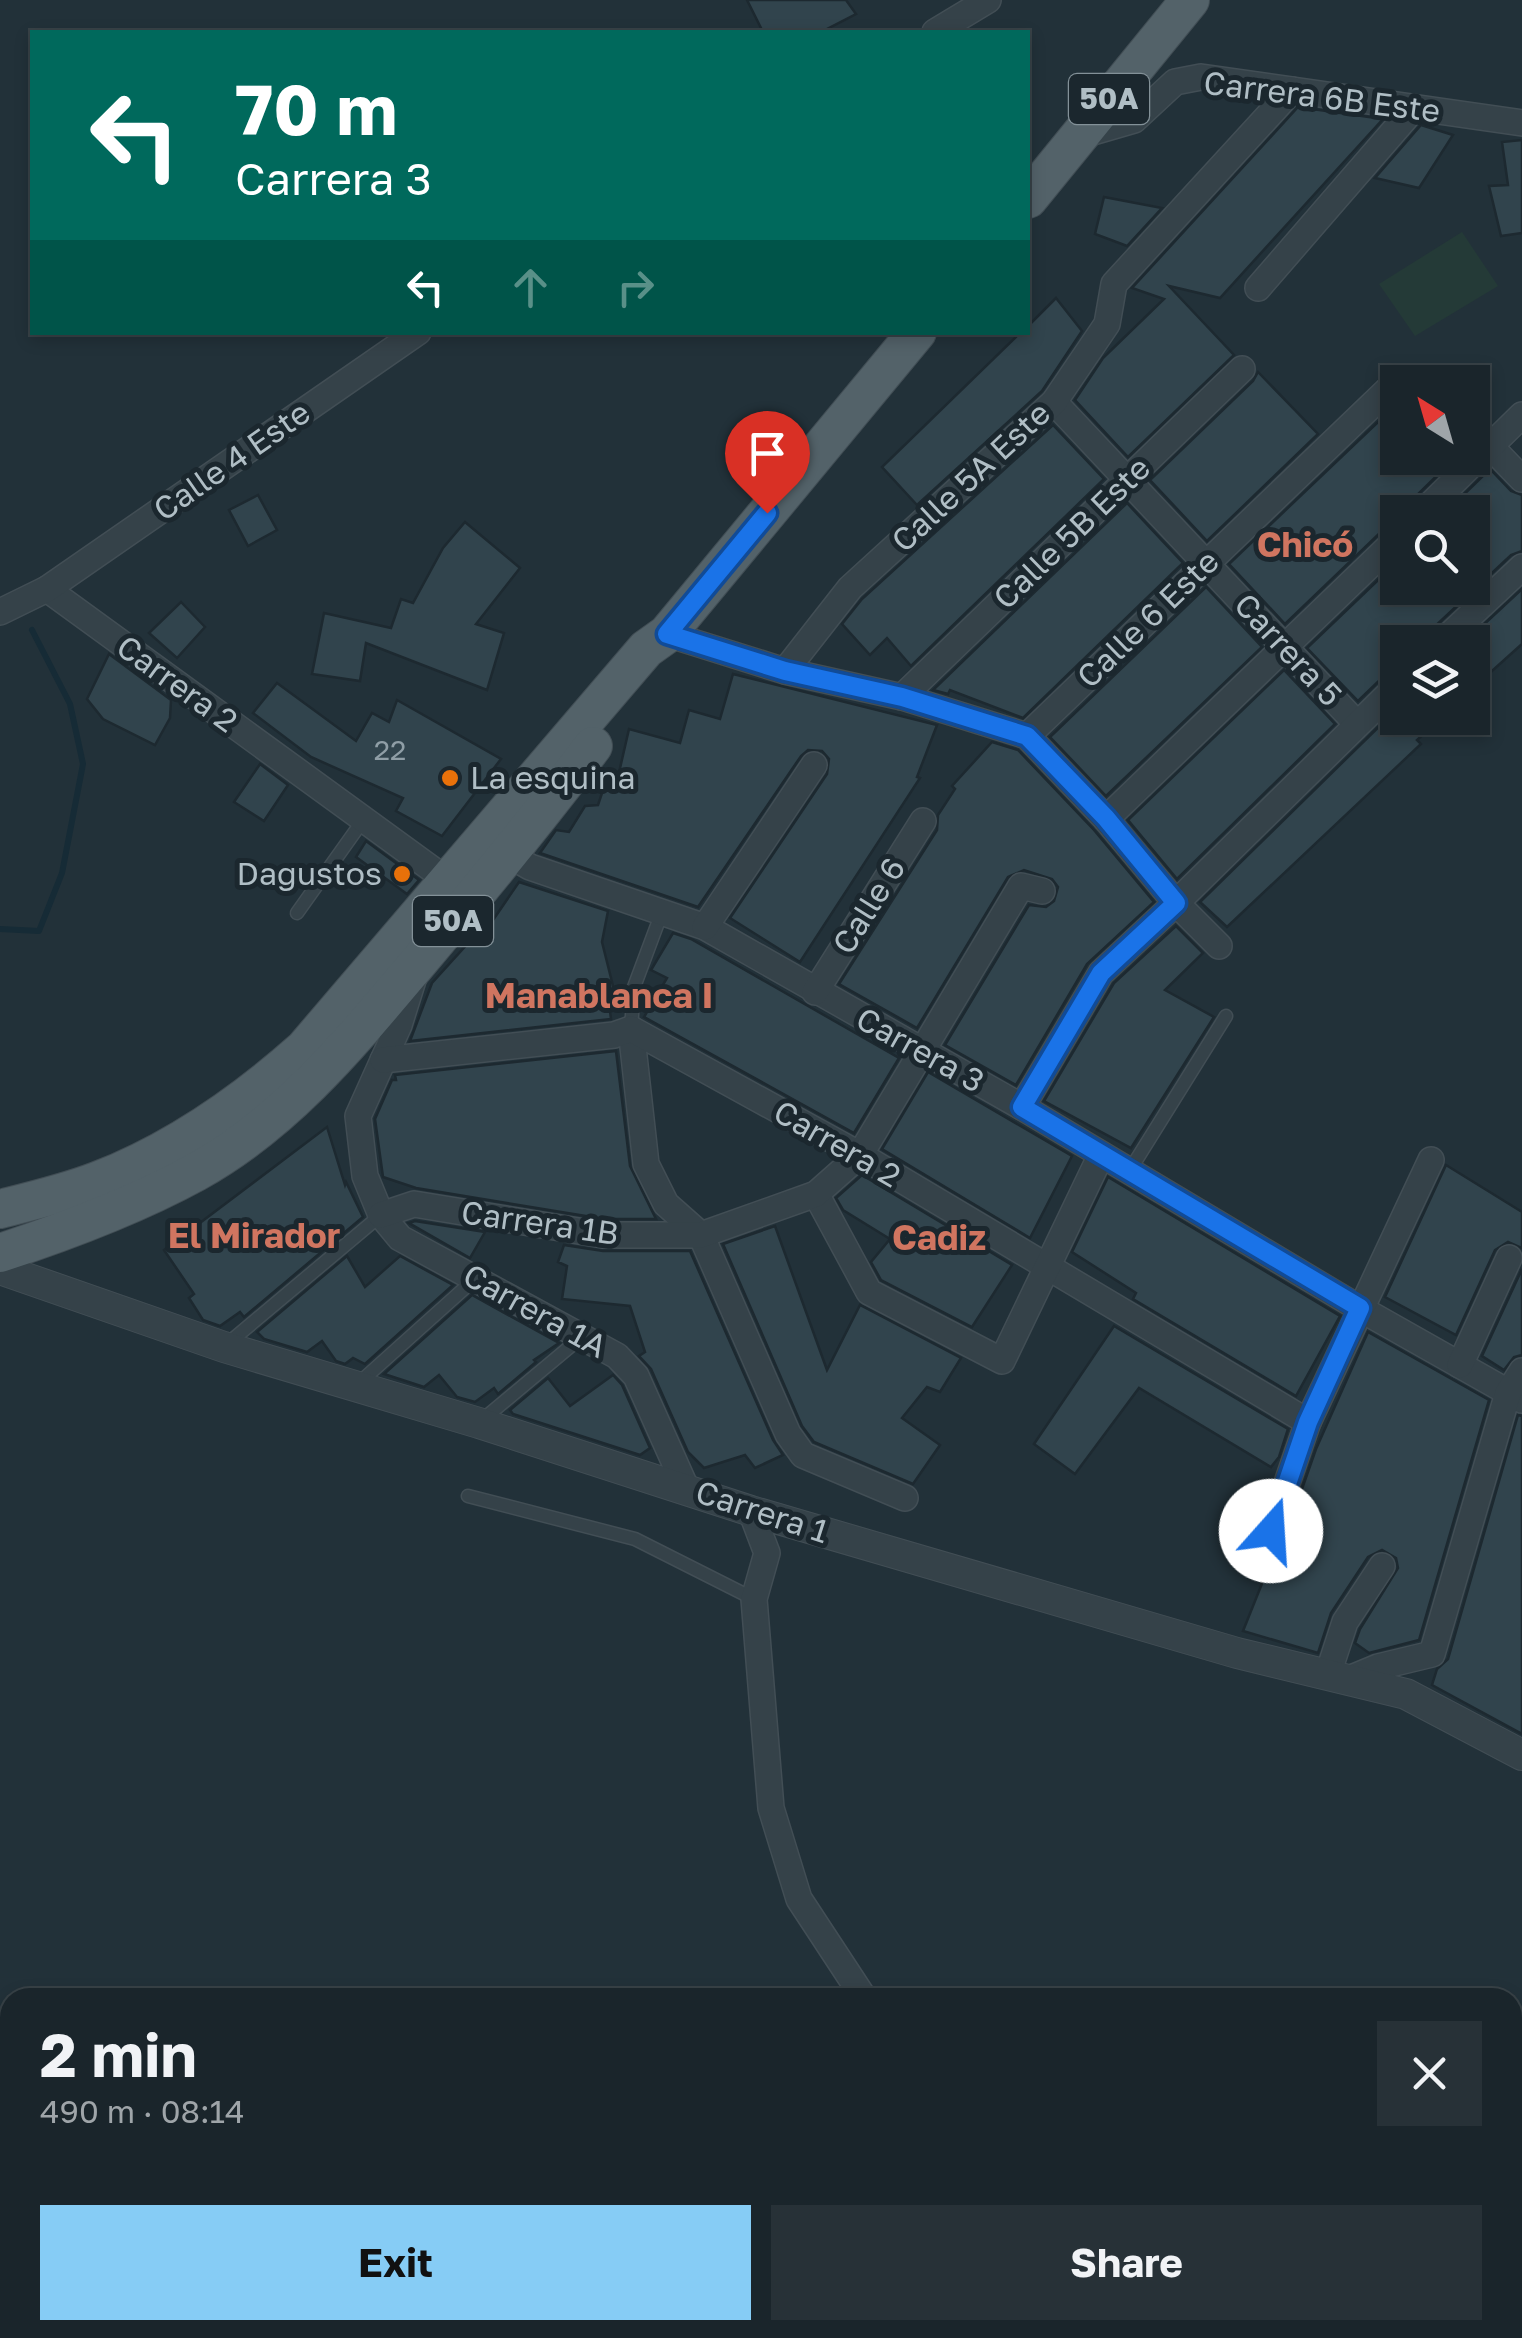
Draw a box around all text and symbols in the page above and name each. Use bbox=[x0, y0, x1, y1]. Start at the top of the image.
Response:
street label: Carrera 6B Este bbox=[1202, 63, 1443, 129]
text: 70 m bbox=[235, 66, 397, 150]
icon: left bbox=[70, 70, 200, 200]
road number: 50A bbox=[1069, 74, 1149, 124]
text: Carrera 3 bbox=[235, 151, 432, 205]
icon: left bbox=[398, 260, 453, 315]
icon: ahead bbox=[503, 260, 558, 315]
icon: right bbox=[608, 260, 663, 315]
north arrow bbox=[1380, 365, 1490, 475]
map controls bbox=[1380, 365, 1490, 735]
street label: Calle 4 Este bbox=[146, 392, 317, 528]
street label: Calle 5A Este bbox=[883, 393, 1057, 559]
pin bbox=[725, 411, 810, 514]
icon: arrive bbox=[740, 426, 795, 481]
street label: Calle 5B Este bbox=[985, 448, 1157, 616]
button: search bbox=[1380, 495, 1490, 605]
district label: Chicó bbox=[1257, 523, 1353, 565]
street label: Calle 6 Este bbox=[1069, 541, 1226, 695]
street label: Carrera 5 bbox=[1227, 585, 1350, 713]
button: layers bbox=[1380, 625, 1490, 735]
street label: Carrera 2 bbox=[110, 627, 245, 740]
house number: 22 bbox=[374, 733, 406, 766]
place label: La esquina bbox=[470, 758, 636, 796]
marker: La esquina bbox=[439, 767, 461, 789]
street label: Calle 6 bbox=[824, 850, 912, 960]
place label: Dagustos bbox=[237, 854, 382, 892]
marker: Dagustos bbox=[391, 863, 413, 885]
road number: 50A bbox=[413, 896, 493, 946]
district label: Manablanca I bbox=[485, 974, 713, 1016]
street label: Carrera 3 bbox=[850, 999, 991, 1100]
street label: Carrera 2 bbox=[767, 1092, 908, 1195]
street label: Carrera 1B bbox=[459, 1192, 621, 1252]
district label: El Mirador bbox=[168, 1214, 340, 1256]
district label: Cadiz bbox=[892, 1216, 986, 1258]
street label: Carrera 1A bbox=[457, 1255, 614, 1365]
street label: Carrera 1 bbox=[691, 1472, 833, 1550]
position arrow bbox=[1219, 1479, 1323, 1583]
text: 2 min bbox=[40, 2018, 197, 2090]
button: close bbox=[1377, 2021, 1482, 2126]
text: 490 m · 08:14 bbox=[40, 2092, 245, 2130]
button: Exit bbox=[40, 2205, 751, 2320]
button: Share bbox=[771, 2205, 1482, 2320]

